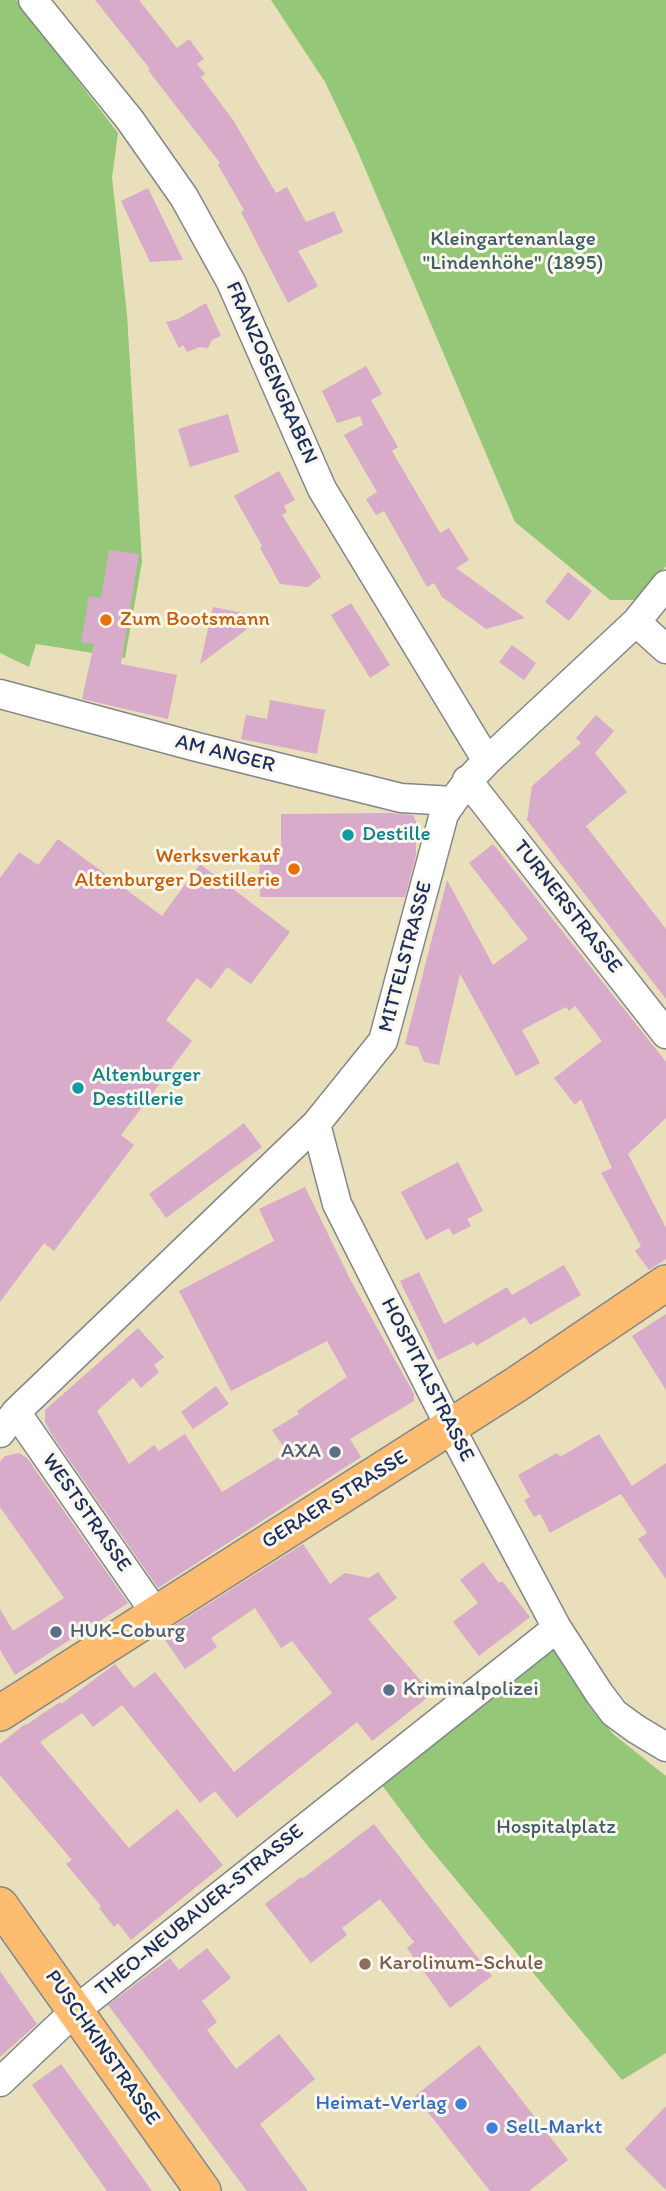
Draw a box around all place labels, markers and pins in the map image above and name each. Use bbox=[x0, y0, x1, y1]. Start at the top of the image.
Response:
place label: Zum Bootsmann bbox=[120, 607, 270, 633]
marker: Zum Bootsmann bbox=[98, 612, 114, 628]
place label: Destille bbox=[362, 822, 431, 848]
marker: Destille bbox=[340, 827, 356, 843]
place label: Werksverkauf Altenburger Destillerie bbox=[75, 844, 280, 894]
marker: Werksverkauf Altenburger Destillerie bbox=[286, 861, 302, 877]
place label: Altenburger Destillerie bbox=[92, 1063, 201, 1113]
marker: Altenburger Destillerie bbox=[70, 1080, 86, 1096]
place label: AXA bbox=[281, 1439, 321, 1465]
marker: AXA bbox=[327, 1444, 343, 1460]
place label: HUK-Coburg bbox=[70, 1619, 185, 1645]
marker: HUK-Coburg bbox=[48, 1624, 64, 1640]
place label: Kriminalpolizei bbox=[403, 1677, 539, 1703]
marker: Kriminalpolizei bbox=[381, 1682, 397, 1698]
place label: Karolinum-Schule bbox=[379, 1951, 543, 1977]
marker: Karolinum-Schule bbox=[357, 1956, 373, 1972]
place label: Heimat-Verlag bbox=[315, 2091, 447, 2117]
marker: Heimat-Verlag bbox=[453, 2096, 469, 2112]
place label: Sell-Markt bbox=[506, 2115, 602, 2141]
marker: Sell-Markt bbox=[484, 2120, 500, 2136]

